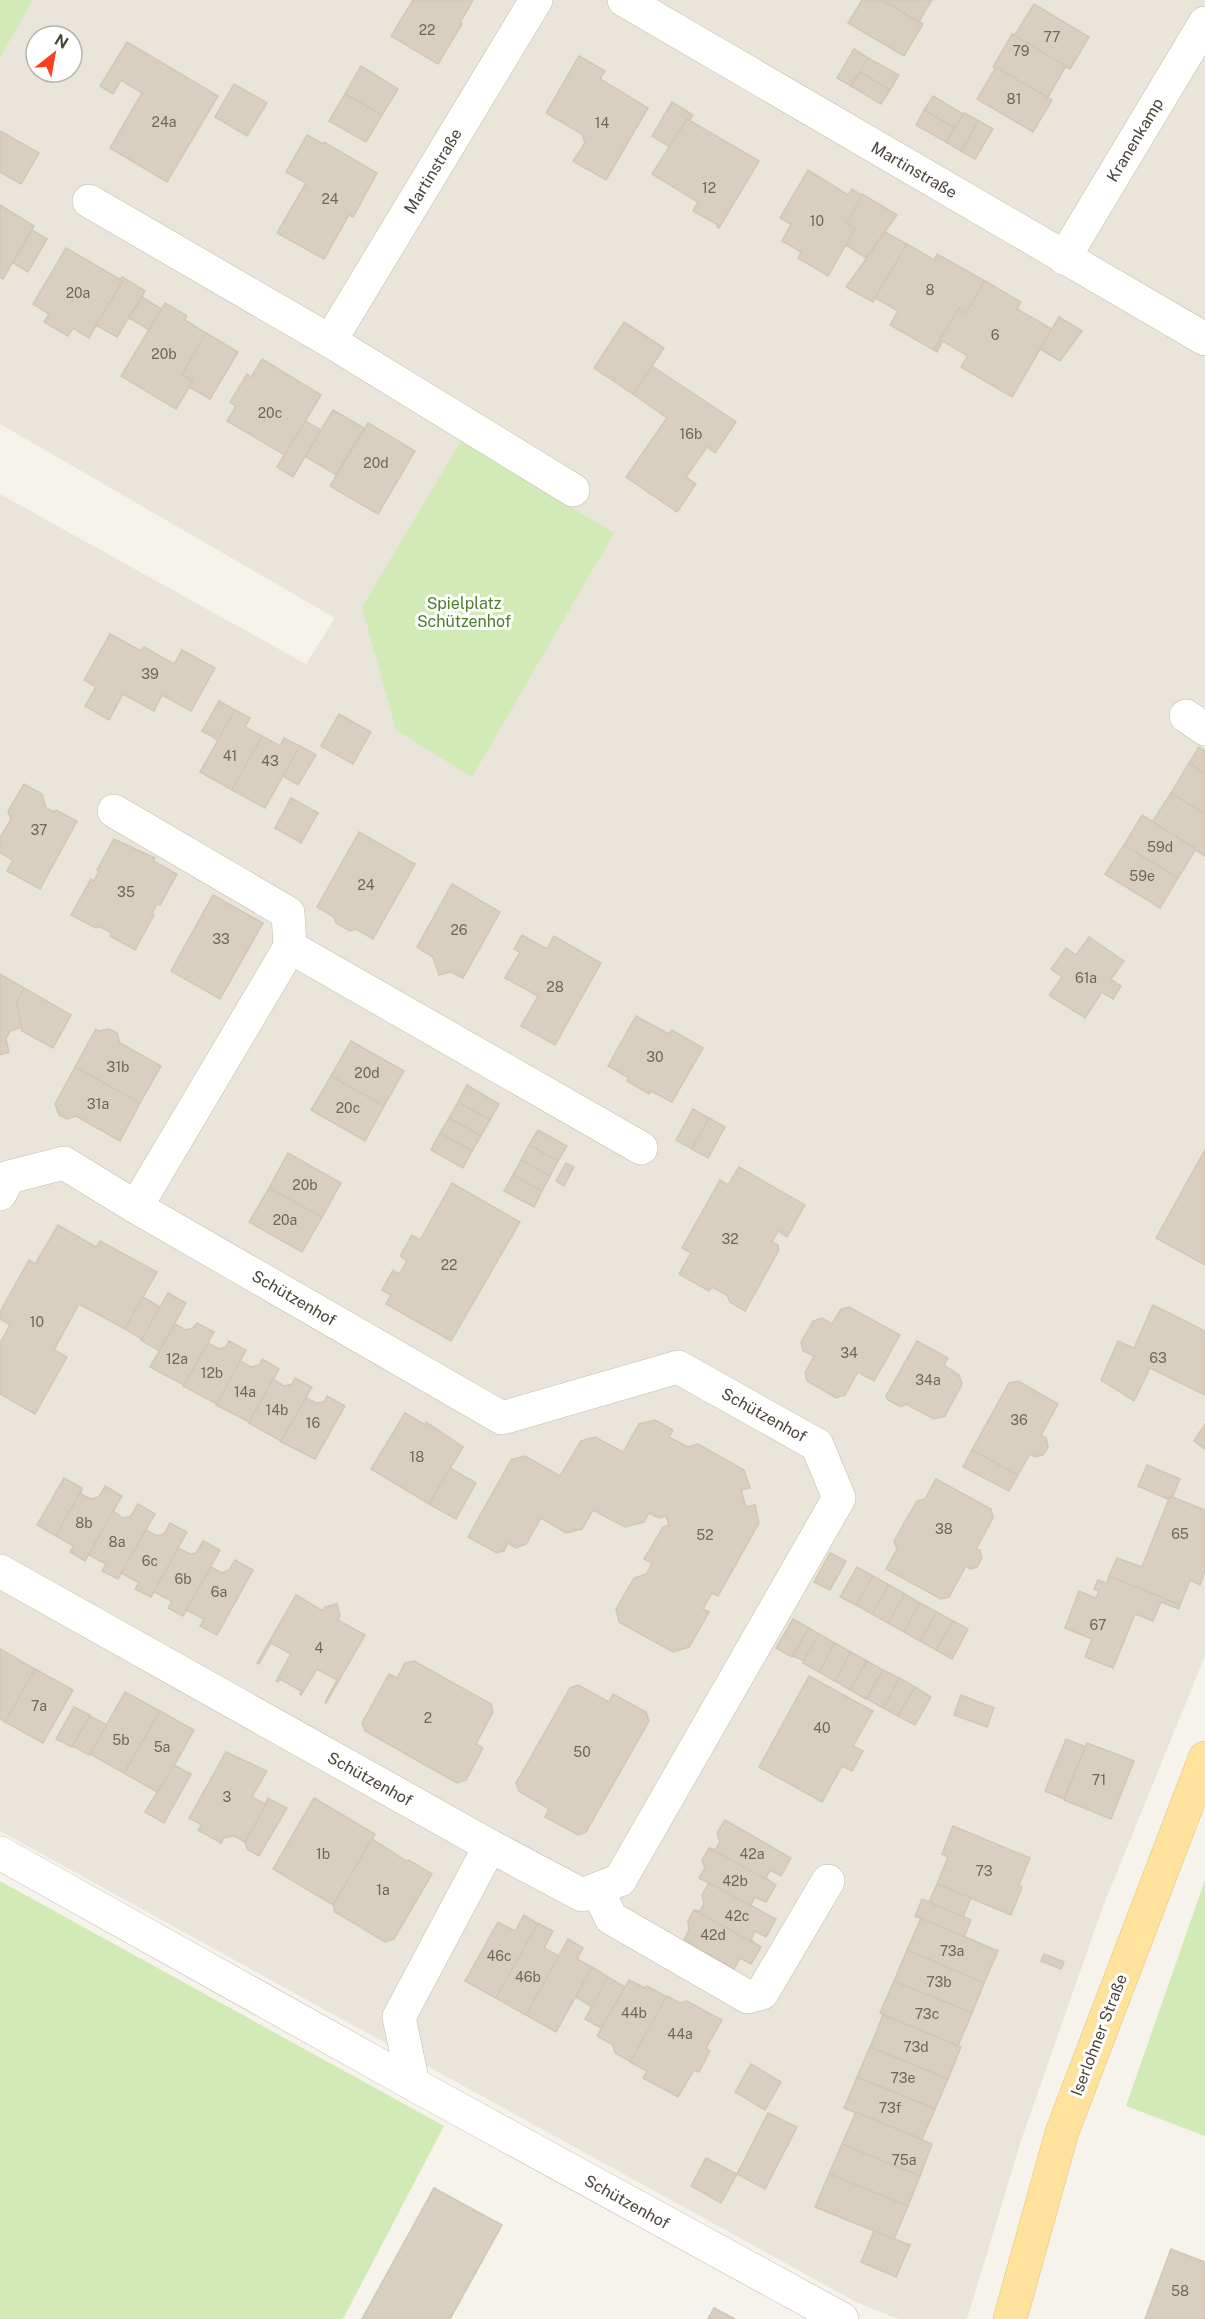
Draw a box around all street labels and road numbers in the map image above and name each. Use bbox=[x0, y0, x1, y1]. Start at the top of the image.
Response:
street label: Kranenkamp bbox=[1103, 95, 1167, 185]
street label: Martinstraße bbox=[400, 125, 466, 217]
street label: Martinstraße bbox=[868, 138, 960, 202]
street label: Schützenhof bbox=[248, 1266, 340, 1330]
street label: Schützenhof bbox=[718, 1384, 810, 1446]
street label: Schützenhof bbox=[324, 1748, 416, 1810]
street label: Iserlohner Straße bbox=[1067, 1971, 1131, 2099]
street label: Schützenhof bbox=[581, 2171, 673, 2233]

